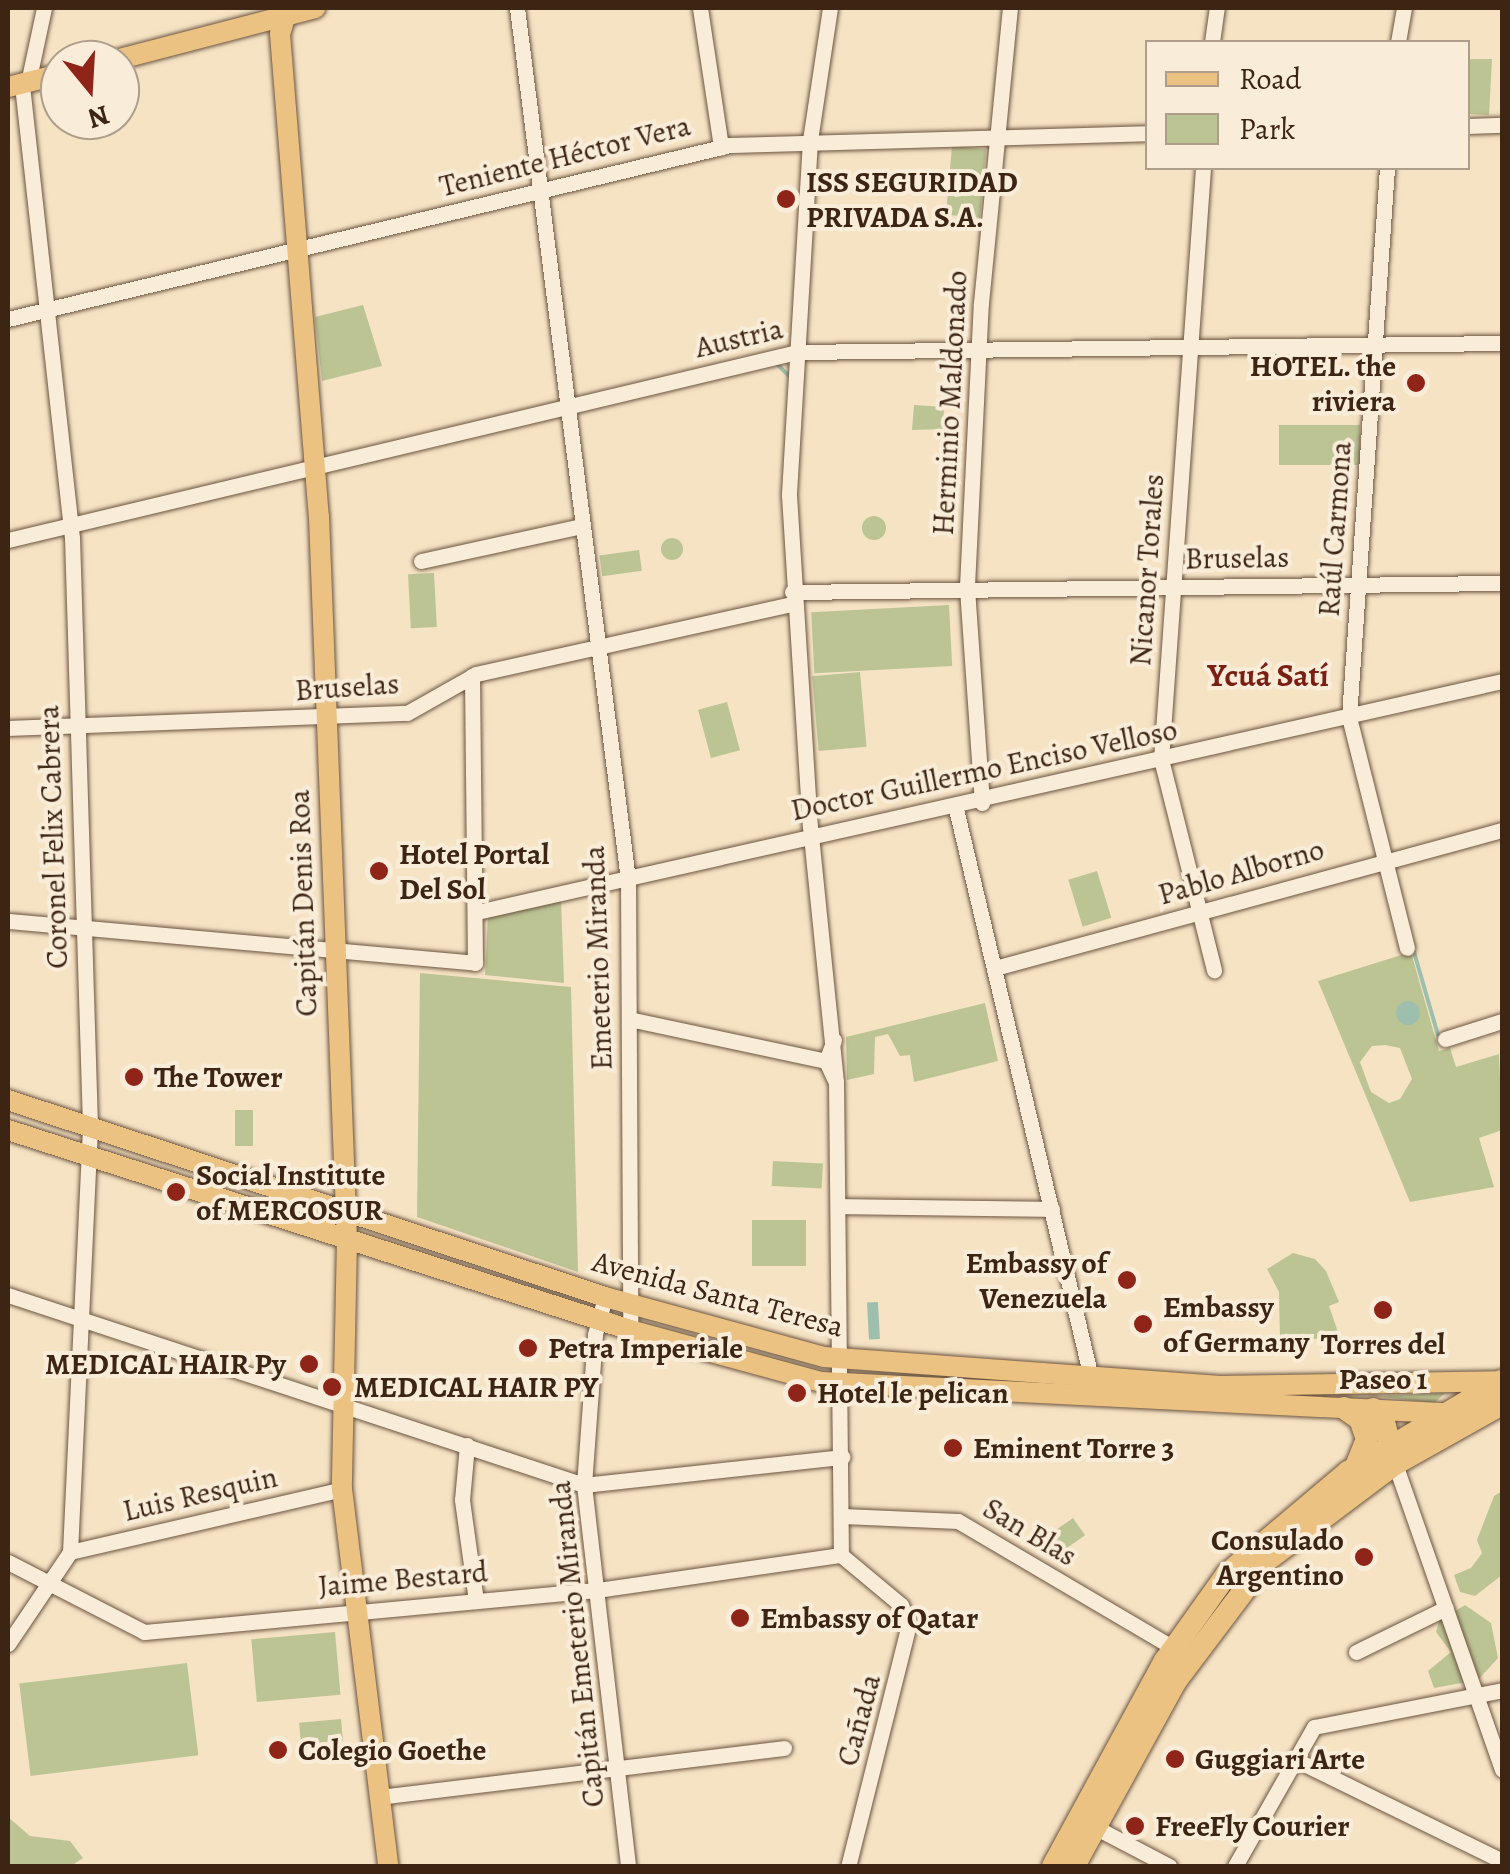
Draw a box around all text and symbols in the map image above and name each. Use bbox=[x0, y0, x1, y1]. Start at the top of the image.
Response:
north arrow bbox=[40, 40, 140, 140]
legend bbox=[1145, 40, 1470, 170]
text: Road bbox=[1239, 59, 1301, 99]
text: N bbox=[83, 95, 114, 138]
street label: Teniente Héctor Vera bbox=[436, 107, 694, 205]
text: Park bbox=[1239, 109, 1295, 149]
place label: ISS SEGURIDAD PRIVADA S.A. bbox=[806, 164, 1018, 234]
marker: ISS SEGURIDAD PRIVADA S.A. bbox=[775, 188, 797, 210]
street label: Herminio Maldonado bbox=[925, 270, 975, 536]
street label: Austria bbox=[692, 310, 786, 366]
place label: HOTEL. the riviera bbox=[1249, 348, 1396, 418]
marker: HOTEL. the riviera bbox=[1405, 372, 1427, 394]
street label: Raúl Carmona bbox=[1311, 440, 1359, 618]
street label: Nicanor Torales bbox=[1122, 473, 1172, 667]
street label: Bruselas bbox=[1185, 539, 1289, 577]
district label: Ycuá Satí bbox=[1207, 656, 1329, 694]
street label: Bruselas bbox=[294, 665, 400, 709]
street label: Coronel Felix Cabrera bbox=[30, 705, 76, 969]
street label: Doctor Guillermo Enciso Velloso bbox=[788, 711, 1180, 829]
street label: Capitán Denis Roa bbox=[281, 789, 325, 1017]
street label: Pablo Alborno bbox=[1154, 831, 1328, 913]
place label: Hotel Portal Del Sol bbox=[399, 836, 550, 906]
street label: Emeterio Miranda bbox=[576, 845, 620, 1071]
marker: Hotel Portal Del Sol bbox=[368, 860, 390, 882]
place label: The Tower bbox=[154, 1059, 282, 1095]
marker: The Tower bbox=[123, 1066, 145, 1088]
place label: Social Institute of MERCOSUR bbox=[196, 1157, 385, 1228]
marker: Social Institute of MERCOSUR bbox=[165, 1181, 187, 1203]
street label: Avenida Santa Teresa bbox=[589, 1243, 847, 1345]
place label: Embassy of Venezuela bbox=[965, 1245, 1107, 1316]
marker: Embassy of Venezuela bbox=[1116, 1269, 1138, 1291]
place label: Embassy of Germany bbox=[1163, 1289, 1309, 1360]
marker: Torres del Paseo 1 bbox=[1372, 1299, 1394, 1321]
marker: Embassy of Germany bbox=[1132, 1313, 1154, 1335]
place label: Torres del Paseo 1 bbox=[1321, 1326, 1445, 1396]
place label: Petra Imperiale bbox=[548, 1330, 743, 1366]
marker: Petra Imperiale bbox=[517, 1337, 539, 1359]
place label: MEDICAL HAIR Py bbox=[45, 1346, 286, 1382]
marker: MEDICAL HAIR Py bbox=[296, 1351, 322, 1377]
place label: MEDICAL HAIR PY bbox=[354, 1369, 598, 1405]
marker: MEDICAL HAIR PY bbox=[319, 1374, 345, 1400]
place label: Hotel le pelican bbox=[817, 1375, 1009, 1411]
marker: Hotel le pelican bbox=[786, 1382, 808, 1404]
place label: Eminent Torre 3 bbox=[973, 1430, 1174, 1466]
marker: Eminent Torre 3 bbox=[942, 1437, 964, 1459]
street label: Luis Resquin bbox=[119, 1459, 281, 1529]
street label: Capitán Emeterio Miranda bbox=[542, 1479, 612, 1809]
street label: San Blas bbox=[977, 1490, 1083, 1574]
place label: Consulado Argentino bbox=[1211, 1522, 1344, 1592]
marker: Consulado Argentino bbox=[1353, 1546, 1375, 1568]
street label: Jaime Bestard bbox=[317, 1554, 489, 1604]
place label: Embassy of Qatar bbox=[760, 1600, 978, 1636]
marker: Embassy of Qatar bbox=[729, 1607, 751, 1629]
street label: Cañada bbox=[829, 1670, 889, 1770]
place label: Colegio Goethe bbox=[298, 1732, 486, 1768]
marker: Colegio Goethe bbox=[267, 1739, 289, 1761]
place label: Guggiari Arte bbox=[1195, 1741, 1365, 1777]
marker: Guggiari Arte bbox=[1164, 1748, 1186, 1770]
place label: FreeFly Courier bbox=[1155, 1808, 1350, 1844]
marker: FreeFly Courier bbox=[1124, 1815, 1146, 1837]

